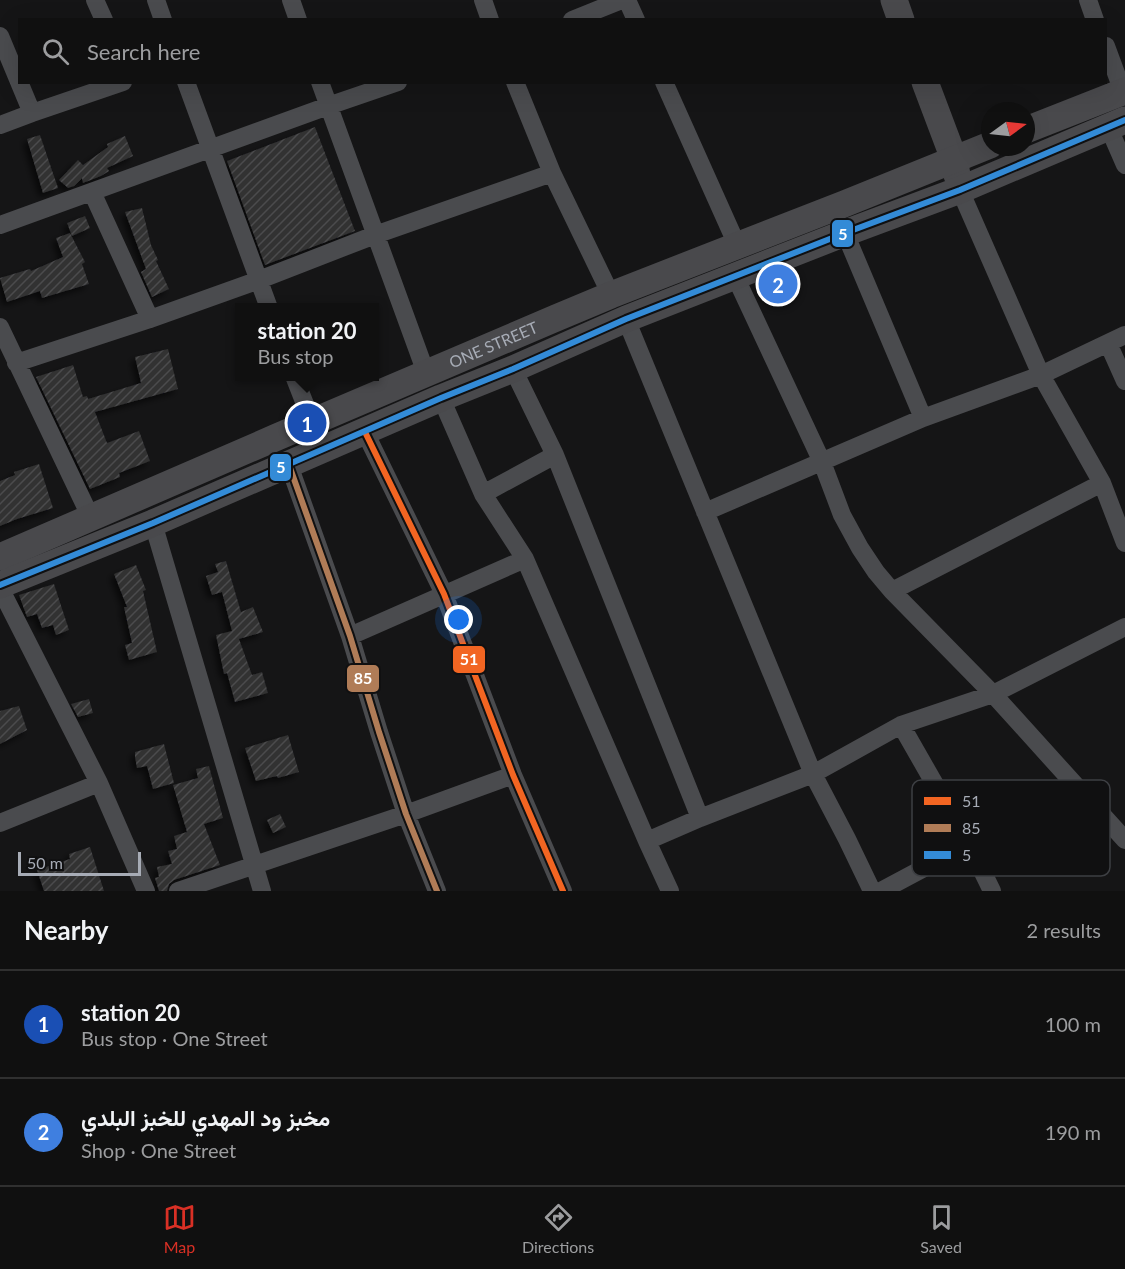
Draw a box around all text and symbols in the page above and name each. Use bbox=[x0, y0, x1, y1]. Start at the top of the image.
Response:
search box bbox=[18, 18, 1107, 84]
icon: search bbox=[39, 35, 72, 68]
text: Search here bbox=[87, 38, 200, 65]
north arrow bbox=[981, 102, 1035, 156]
line badge: 5 bbox=[831, 219, 854, 248]
text: 5 bbox=[838, 224, 848, 243]
pin: 2 bbox=[758, 262, 798, 306]
popup bbox=[235, 303, 379, 381]
text: station 20 bbox=[258, 317, 356, 344]
street label: ONE STREET bbox=[446, 317, 541, 372]
text: Bus stop bbox=[258, 344, 334, 368]
pin: 1 bbox=[288, 400, 326, 446]
line badge: 5 bbox=[269, 453, 292, 482]
text: 5 bbox=[276, 457, 286, 476]
your location bbox=[444, 605, 473, 634]
line badge: 51 bbox=[452, 645, 486, 674]
text: 51 bbox=[460, 649, 478, 668]
line badge: 85 bbox=[346, 664, 380, 693]
text: 85 bbox=[354, 668, 372, 687]
legend bbox=[912, 780, 1110, 876]
text: 51 bbox=[962, 791, 981, 810]
text: 85 bbox=[962, 818, 981, 837]
text: 5 bbox=[962, 845, 971, 864]
scale bar bbox=[18, 849, 141, 876]
text: 50 m bbox=[27, 853, 63, 872]
text: Nearby bbox=[24, 914, 109, 946]
text: 2 results bbox=[1026, 918, 1101, 942]
text: station 20 bbox=[81, 999, 180, 1026]
text: 1 bbox=[38, 1012, 49, 1036]
text: 100 m bbox=[1045, 1012, 1101, 1036]
text: Bus stop · One Street bbox=[81, 1026, 268, 1050]
text: مخبز ود المهدي للخبز البلدي bbox=[81, 1104, 330, 1131]
text: 2 bbox=[38, 1120, 49, 1144]
text: 190 m bbox=[1045, 1120, 1101, 1144]
text: Shop · One Street bbox=[81, 1138, 236, 1162]
tab: Map bbox=[163, 1201, 196, 1256]
tab: Directions bbox=[522, 1201, 594, 1256]
tab: Saved bbox=[920, 1201, 962, 1256]

